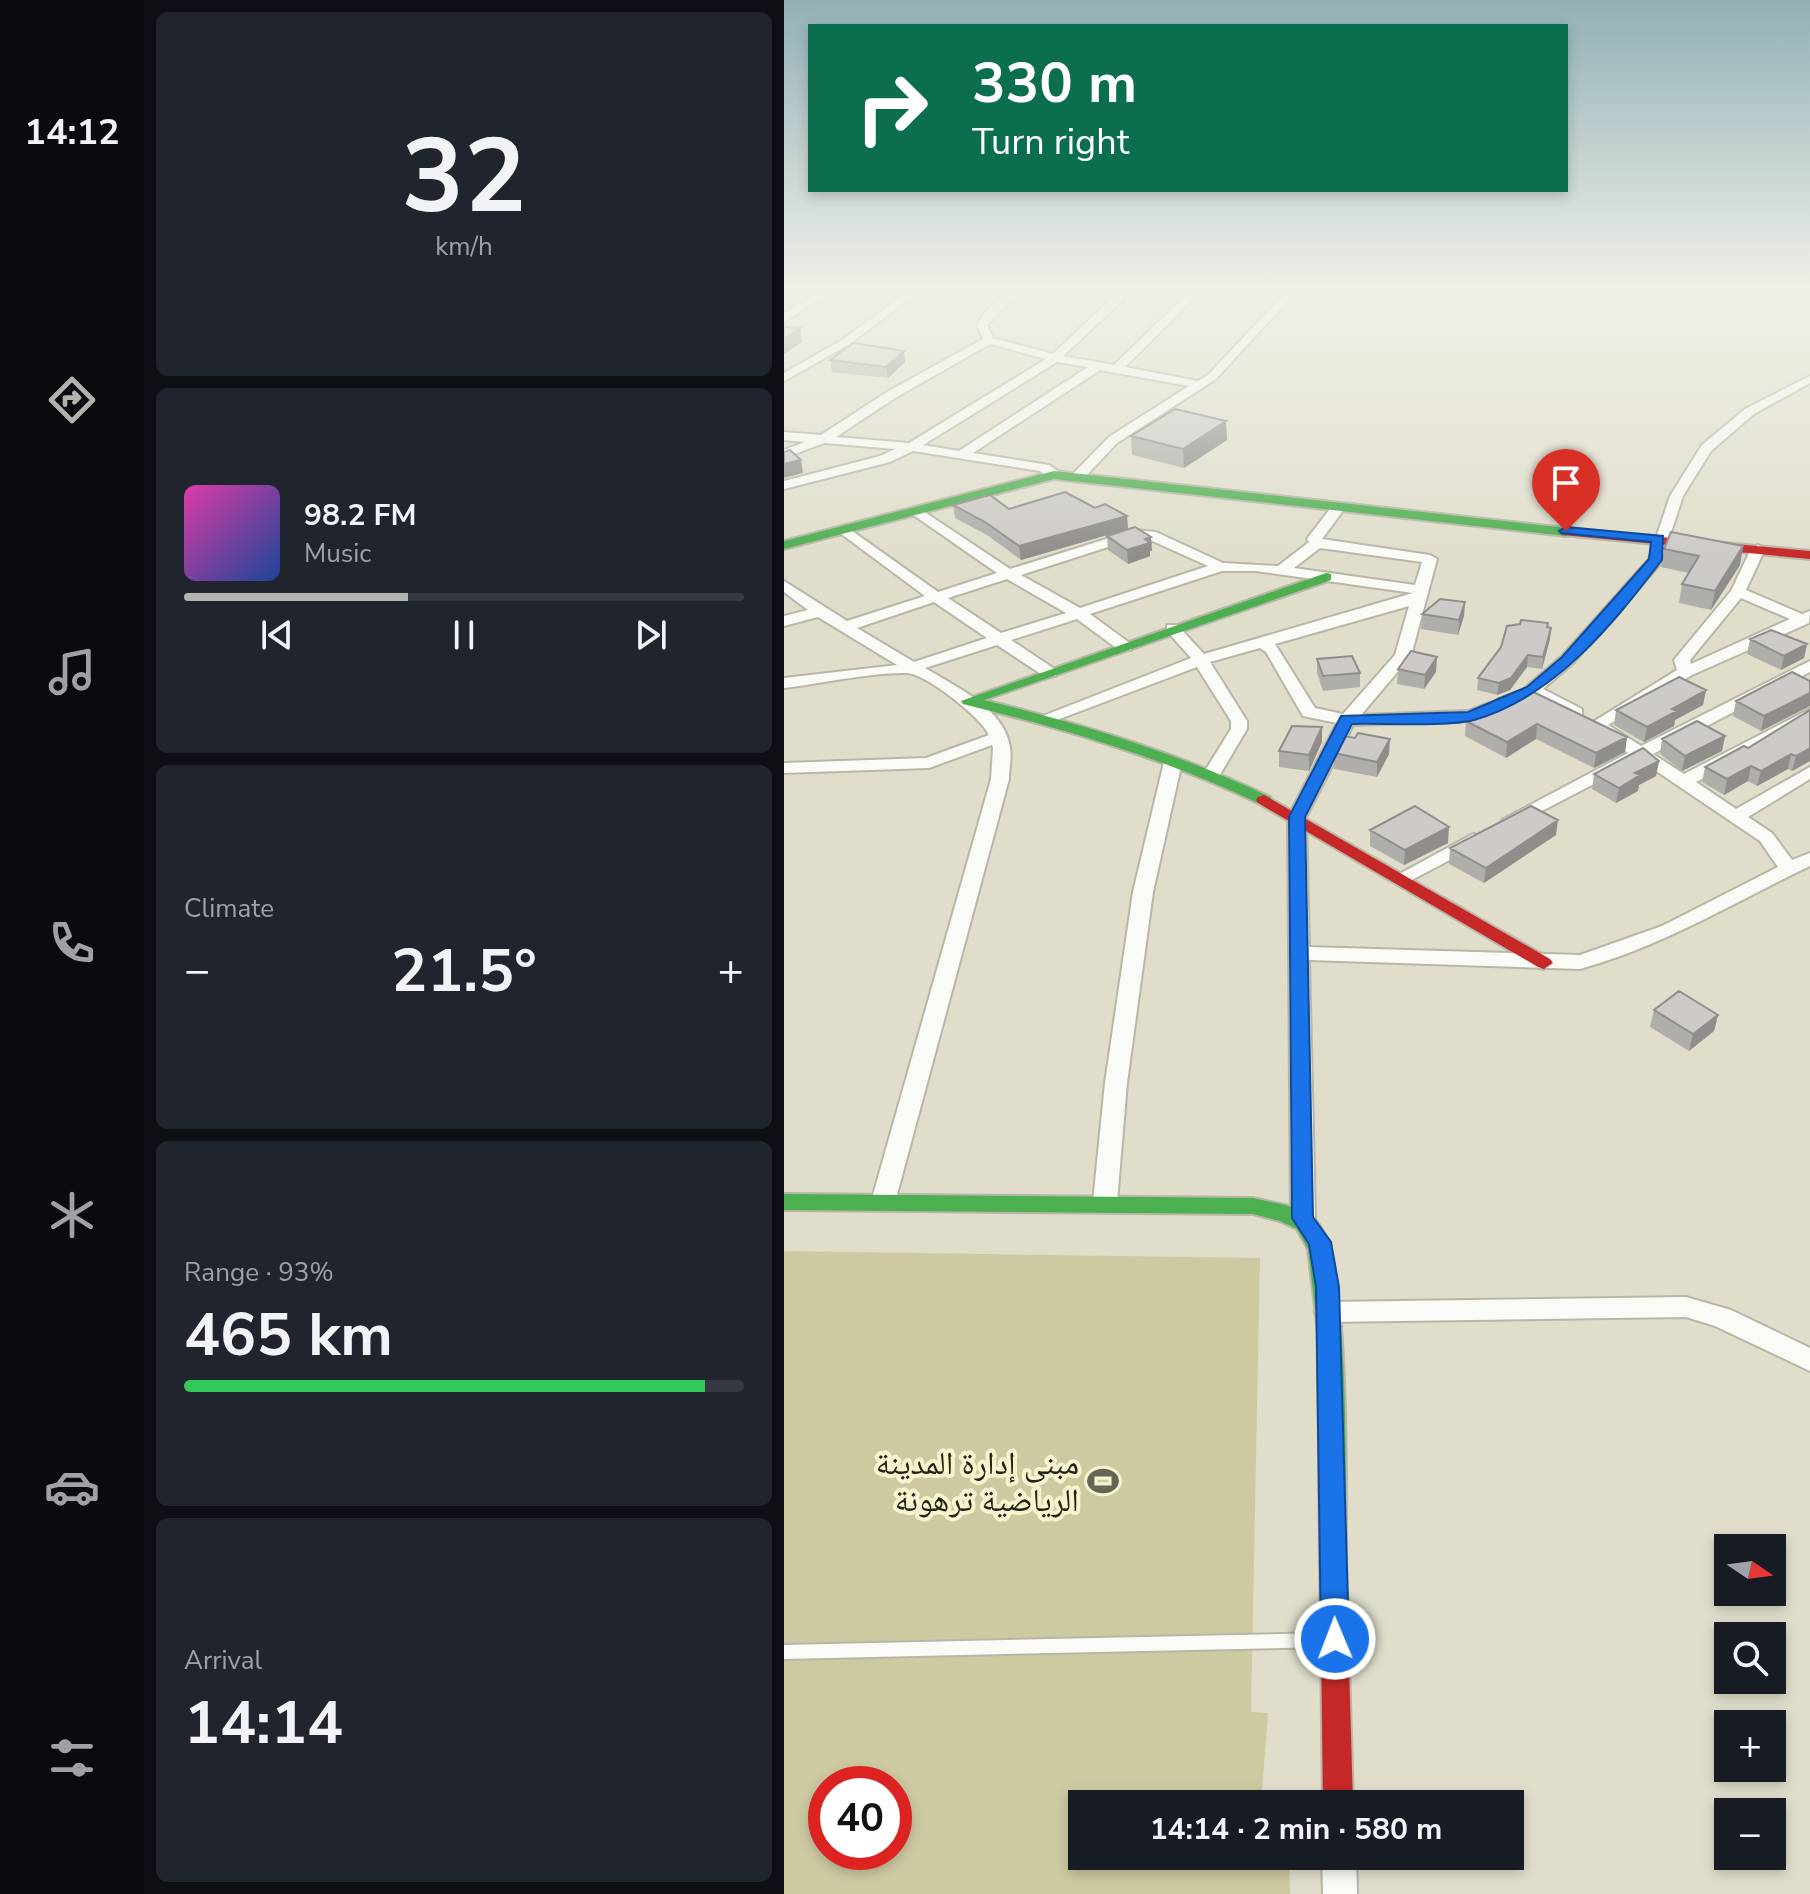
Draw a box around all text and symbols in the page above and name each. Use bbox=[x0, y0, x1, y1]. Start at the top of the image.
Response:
text: 330 m bbox=[972, 45, 1137, 122]
icon: right bbox=[840, 56, 944, 160]
text: 32 bbox=[402, 106, 526, 248]
text: 14:12 bbox=[24, 108, 120, 157]
text: Turn right bbox=[972, 118, 1129, 167]
text: km/h bbox=[435, 229, 493, 264]
icon: directions bbox=[44, 372, 100, 428]
pin bbox=[1532, 449, 1600, 531]
icon: arrive bbox=[1544, 461, 1588, 505]
text: 98.2 FM bbox=[304, 495, 416, 536]
text: Music bbox=[304, 536, 371, 571]
icon: previous bbox=[255, 613, 299, 657]
icon: pause bbox=[442, 613, 486, 657]
icon: next bbox=[629, 613, 673, 657]
icon: music bbox=[44, 644, 100, 700]
text: Climate bbox=[184, 891, 274, 926]
icon: phone bbox=[44, 915, 100, 971]
text: 21.5° bbox=[391, 930, 537, 1012]
text: − bbox=[184, 941, 210, 1001]
text: + bbox=[718, 941, 744, 1001]
icon: climate bbox=[44, 1187, 100, 1243]
text: Range · 93% bbox=[184, 1255, 334, 1290]
text: 465 km bbox=[184, 1294, 393, 1376]
place label: مبنى إدارة المدينة الرياضية ترهونة bbox=[876, 1442, 1079, 1522]
icon: car bbox=[44, 1459, 100, 1515]
sports icon: مبنى إدارة المدينة الرياضية ترهونة bbox=[1086, 1464, 1120, 1498]
north arrow bbox=[1714, 1534, 1786, 1606]
map controls bbox=[1714, 1534, 1786, 1870]
position arrow bbox=[1293, 1597, 1377, 1681]
button: search bbox=[1714, 1622, 1786, 1694]
text: Arrival bbox=[184, 1643, 262, 1678]
text: 14:14 bbox=[184, 1682, 343, 1764]
button: + bbox=[1714, 1710, 1786, 1782]
icon: filters bbox=[44, 1730, 100, 1786]
speed limit sign: 40 bbox=[808, 1766, 912, 1870]
button: − bbox=[1714, 1798, 1786, 1870]
text: 14:14 · 2 min · 580 m bbox=[1150, 1809, 1442, 1850]

